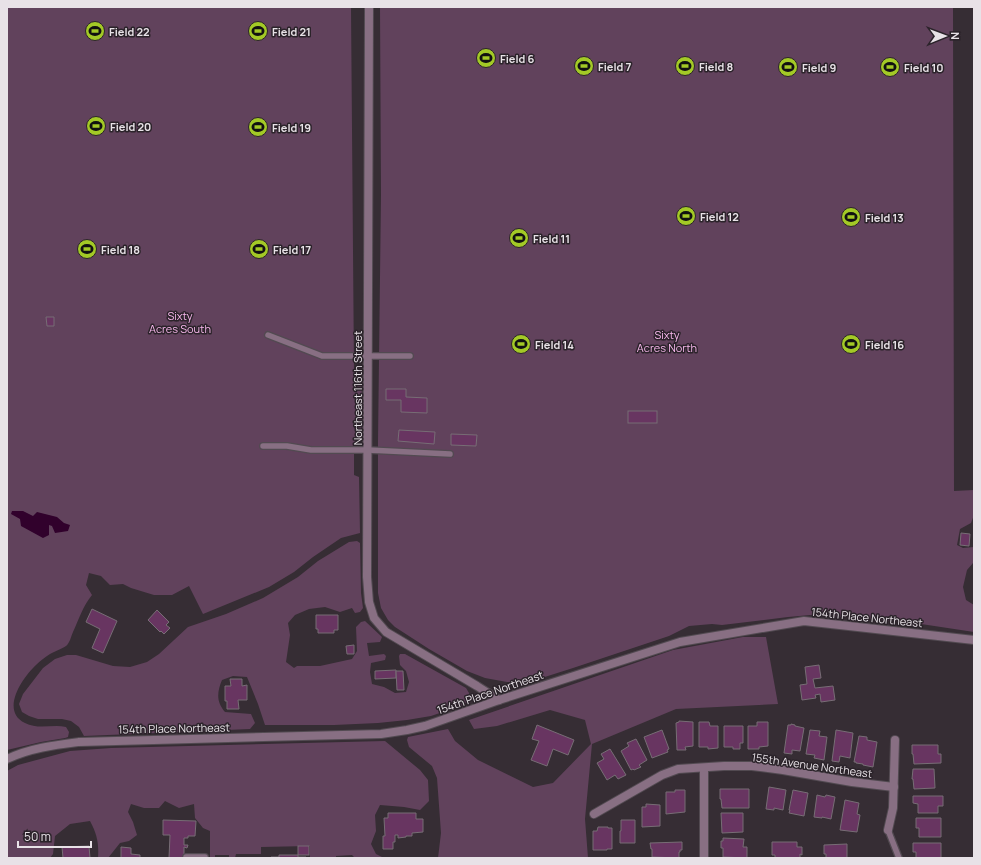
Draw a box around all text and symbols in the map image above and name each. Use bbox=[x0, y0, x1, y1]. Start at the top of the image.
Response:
north arrow bbox=[925, 16, 965, 56]
sports icon: Field 22 bbox=[84, 20, 106, 42]
sports icon: Field 21 bbox=[247, 20, 269, 42]
place label: Field 22 bbox=[109, 24, 150, 39]
place label: Field 21 bbox=[272, 24, 311, 39]
text: N bbox=[948, 32, 963, 40]
sports icon: Field 6 bbox=[475, 47, 497, 69]
place label: Field 6 bbox=[500, 51, 535, 66]
sports icon: Field 7 bbox=[573, 55, 595, 77]
sports icon: Field 8 bbox=[674, 55, 696, 77]
sports icon: Field 9 bbox=[777, 56, 799, 78]
sports icon: Field 10 bbox=[879, 56, 901, 78]
place label: Field 7 bbox=[598, 59, 632, 74]
place label: Field 8 bbox=[699, 59, 734, 74]
place label: Field 9 bbox=[802, 60, 837, 75]
place label: Field 10 bbox=[904, 60, 944, 75]
sports icon: Field 20 bbox=[85, 115, 107, 137]
sports icon: Field 19 bbox=[247, 116, 269, 138]
place label: Field 20 bbox=[110, 119, 151, 134]
place label: Field 19 bbox=[272, 120, 311, 135]
sports icon: Field 12 bbox=[675, 205, 697, 227]
sports icon: Field 13 bbox=[840, 206, 862, 228]
place label: Field 12 bbox=[700, 209, 739, 224]
place label: Field 13 bbox=[865, 210, 904, 225]
sports icon: Field 11 bbox=[508, 227, 530, 249]
place label: Field 11 bbox=[533, 231, 570, 246]
sports icon: Field 18 bbox=[76, 238, 98, 260]
sports icon: Field 17 bbox=[248, 238, 270, 260]
place label: Field 18 bbox=[101, 242, 140, 257]
place label: Field 17 bbox=[273, 242, 311, 257]
park label: Sixty Acres South bbox=[149, 308, 211, 336]
park label: Sixty Acres North bbox=[637, 327, 697, 355]
street label: Northeast 116th Street bbox=[350, 331, 365, 445]
sports icon: Field 14 bbox=[510, 333, 532, 355]
sports icon: Field 16 bbox=[840, 333, 862, 355]
place label: Field 14 bbox=[535, 337, 574, 352]
place label: Field 16 bbox=[865, 337, 904, 352]
street label: 154th Place Northeast bbox=[811, 604, 923, 630]
street label: 154th Place Northeast bbox=[435, 667, 545, 717]
street label: 154th Place Northeast bbox=[118, 720, 230, 736]
street label: 155th Avenue Northeast bbox=[751, 749, 873, 781]
scale bar bbox=[18, 823, 91, 849]
text: 50 m bbox=[24, 828, 51, 845]

